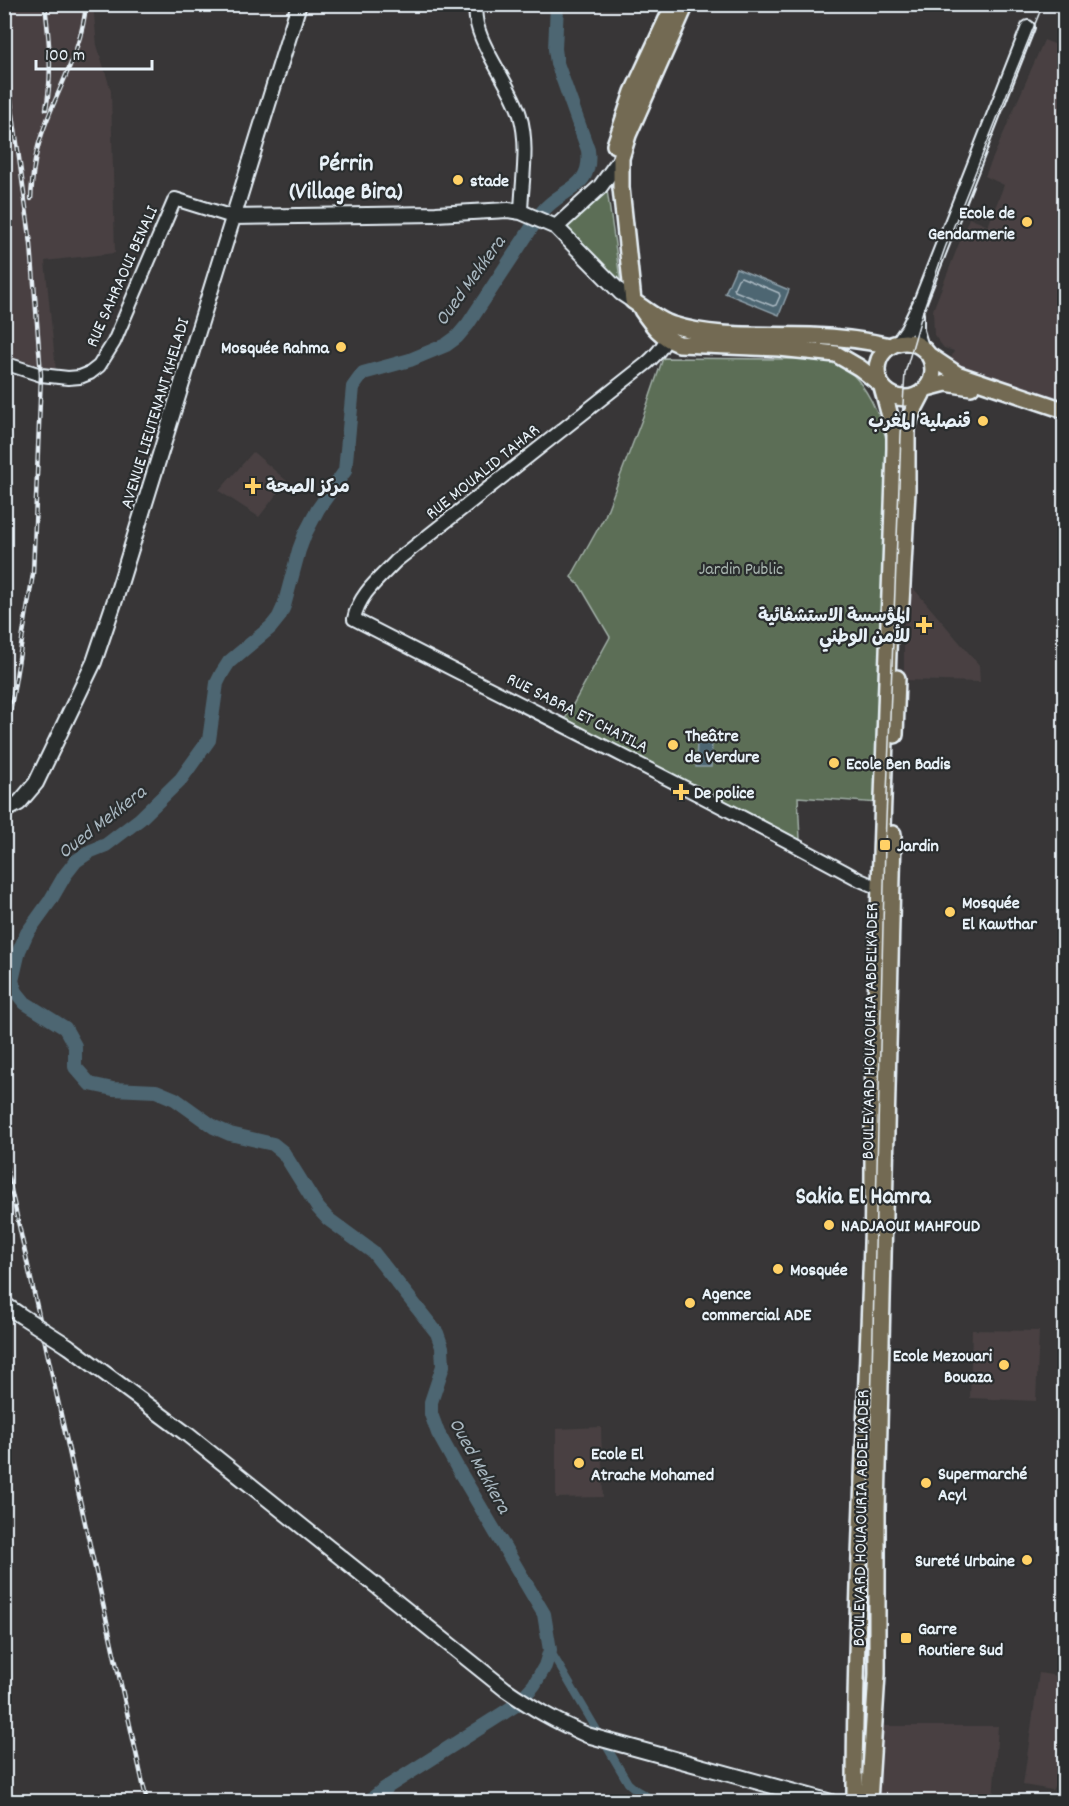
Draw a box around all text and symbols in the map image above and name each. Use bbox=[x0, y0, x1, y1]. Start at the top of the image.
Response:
scale bar bbox=[36, 33, 152, 71]
text: 100 m bbox=[45, 44, 85, 69]
district label: Pérrin (Village Bira) bbox=[289, 148, 403, 210]
place label: stade bbox=[470, 170, 509, 195]
marker: stade bbox=[451, 173, 465, 187]
street label: RUE SAHRAOUI BENALI bbox=[81, 202, 166, 352]
place label: Ecole de Gendarmerie bbox=[928, 202, 1015, 248]
marker: Ecole de Gendarmerie bbox=[1020, 215, 1034, 229]
water label: Oued Mekkera bbox=[429, 230, 515, 333]
street label: AVENUE LIEUTENANT KHELADI bbox=[115, 315, 197, 512]
place label: Mosquée Rahma bbox=[221, 337, 330, 362]
marker: Mosquée Rahma bbox=[334, 340, 348, 354]
place label: قنصلية المغرب bbox=[868, 411, 971, 436]
marker: قنصلية المغرب bbox=[976, 414, 990, 428]
street label: RUE MOUALID TAHAR bbox=[421, 419, 546, 527]
place label: مركز الصحة bbox=[266, 476, 350, 501]
marker: مركز الصحة bbox=[244, 477, 262, 495]
park label: Jardin Public bbox=[699, 558, 783, 583]
place label: المؤسسة الاستشفائية للأمن الوطني bbox=[758, 605, 910, 652]
marker: المؤسسة الاستشفائية للأمن الوطني bbox=[915, 616, 933, 634]
street label: RUE SABRA ET CHATILA bbox=[502, 668, 652, 761]
place label: Theâtre de Verdure bbox=[685, 725, 760, 771]
marker: Theâtre de Verdure bbox=[666, 738, 680, 752]
place label: Ecole Ben Badis bbox=[846, 753, 951, 778]
marker: Ecole Ben Badis bbox=[827, 756, 841, 770]
water label: Oued Mekkera bbox=[53, 779, 154, 867]
place label: De police bbox=[694, 782, 754, 807]
marker: De police bbox=[672, 783, 690, 801]
place label: Jardin bbox=[897, 835, 939, 860]
marker: Jardin bbox=[878, 838, 892, 852]
place label: Mosquée El Kawthar bbox=[962, 892, 1037, 938]
street label: BOULEVARD HOUAOURIA ABDELKADER bbox=[857, 903, 886, 1160]
marker: Mosquée El Kawthar bbox=[943, 905, 957, 919]
district label: Sakia El Hamra bbox=[795, 1181, 931, 1215]
place label: NADJAOUI MAHFOUD bbox=[841, 1215, 981, 1240]
marker: NADJAOUI MAHFOUD bbox=[822, 1218, 836, 1232]
place label: Mosquée bbox=[790, 1259, 848, 1284]
marker: Mosquée bbox=[771, 1262, 785, 1276]
place label: Agence commercial ADE bbox=[702, 1283, 812, 1329]
marker: Agence commercial ADE bbox=[683, 1296, 697, 1310]
place label: Ecole Mezouari Bouaza bbox=[893, 1345, 993, 1391]
marker: Ecole Mezouari Bouaza bbox=[997, 1358, 1011, 1372]
street label: BOULEVARD HOUAOURIA ABDELKADER bbox=[848, 1390, 877, 1647]
water label: Oued Mekkera bbox=[441, 1414, 517, 1521]
place label: Ecole El Atrache Mohamed bbox=[591, 1443, 714, 1489]
marker: Ecole El Atrache Mohamed bbox=[572, 1456, 586, 1470]
place label: Supermarché Acyl bbox=[938, 1463, 1028, 1509]
marker: Supermarché Acyl bbox=[919, 1476, 933, 1490]
place label: Sureté Urbaine bbox=[915, 1550, 1015, 1575]
marker: Sureté Urbaine bbox=[1020, 1553, 1034, 1567]
place label: Garre Routiere Sud bbox=[918, 1618, 1003, 1664]
marker: Garre Routiere Sud bbox=[899, 1631, 913, 1645]

